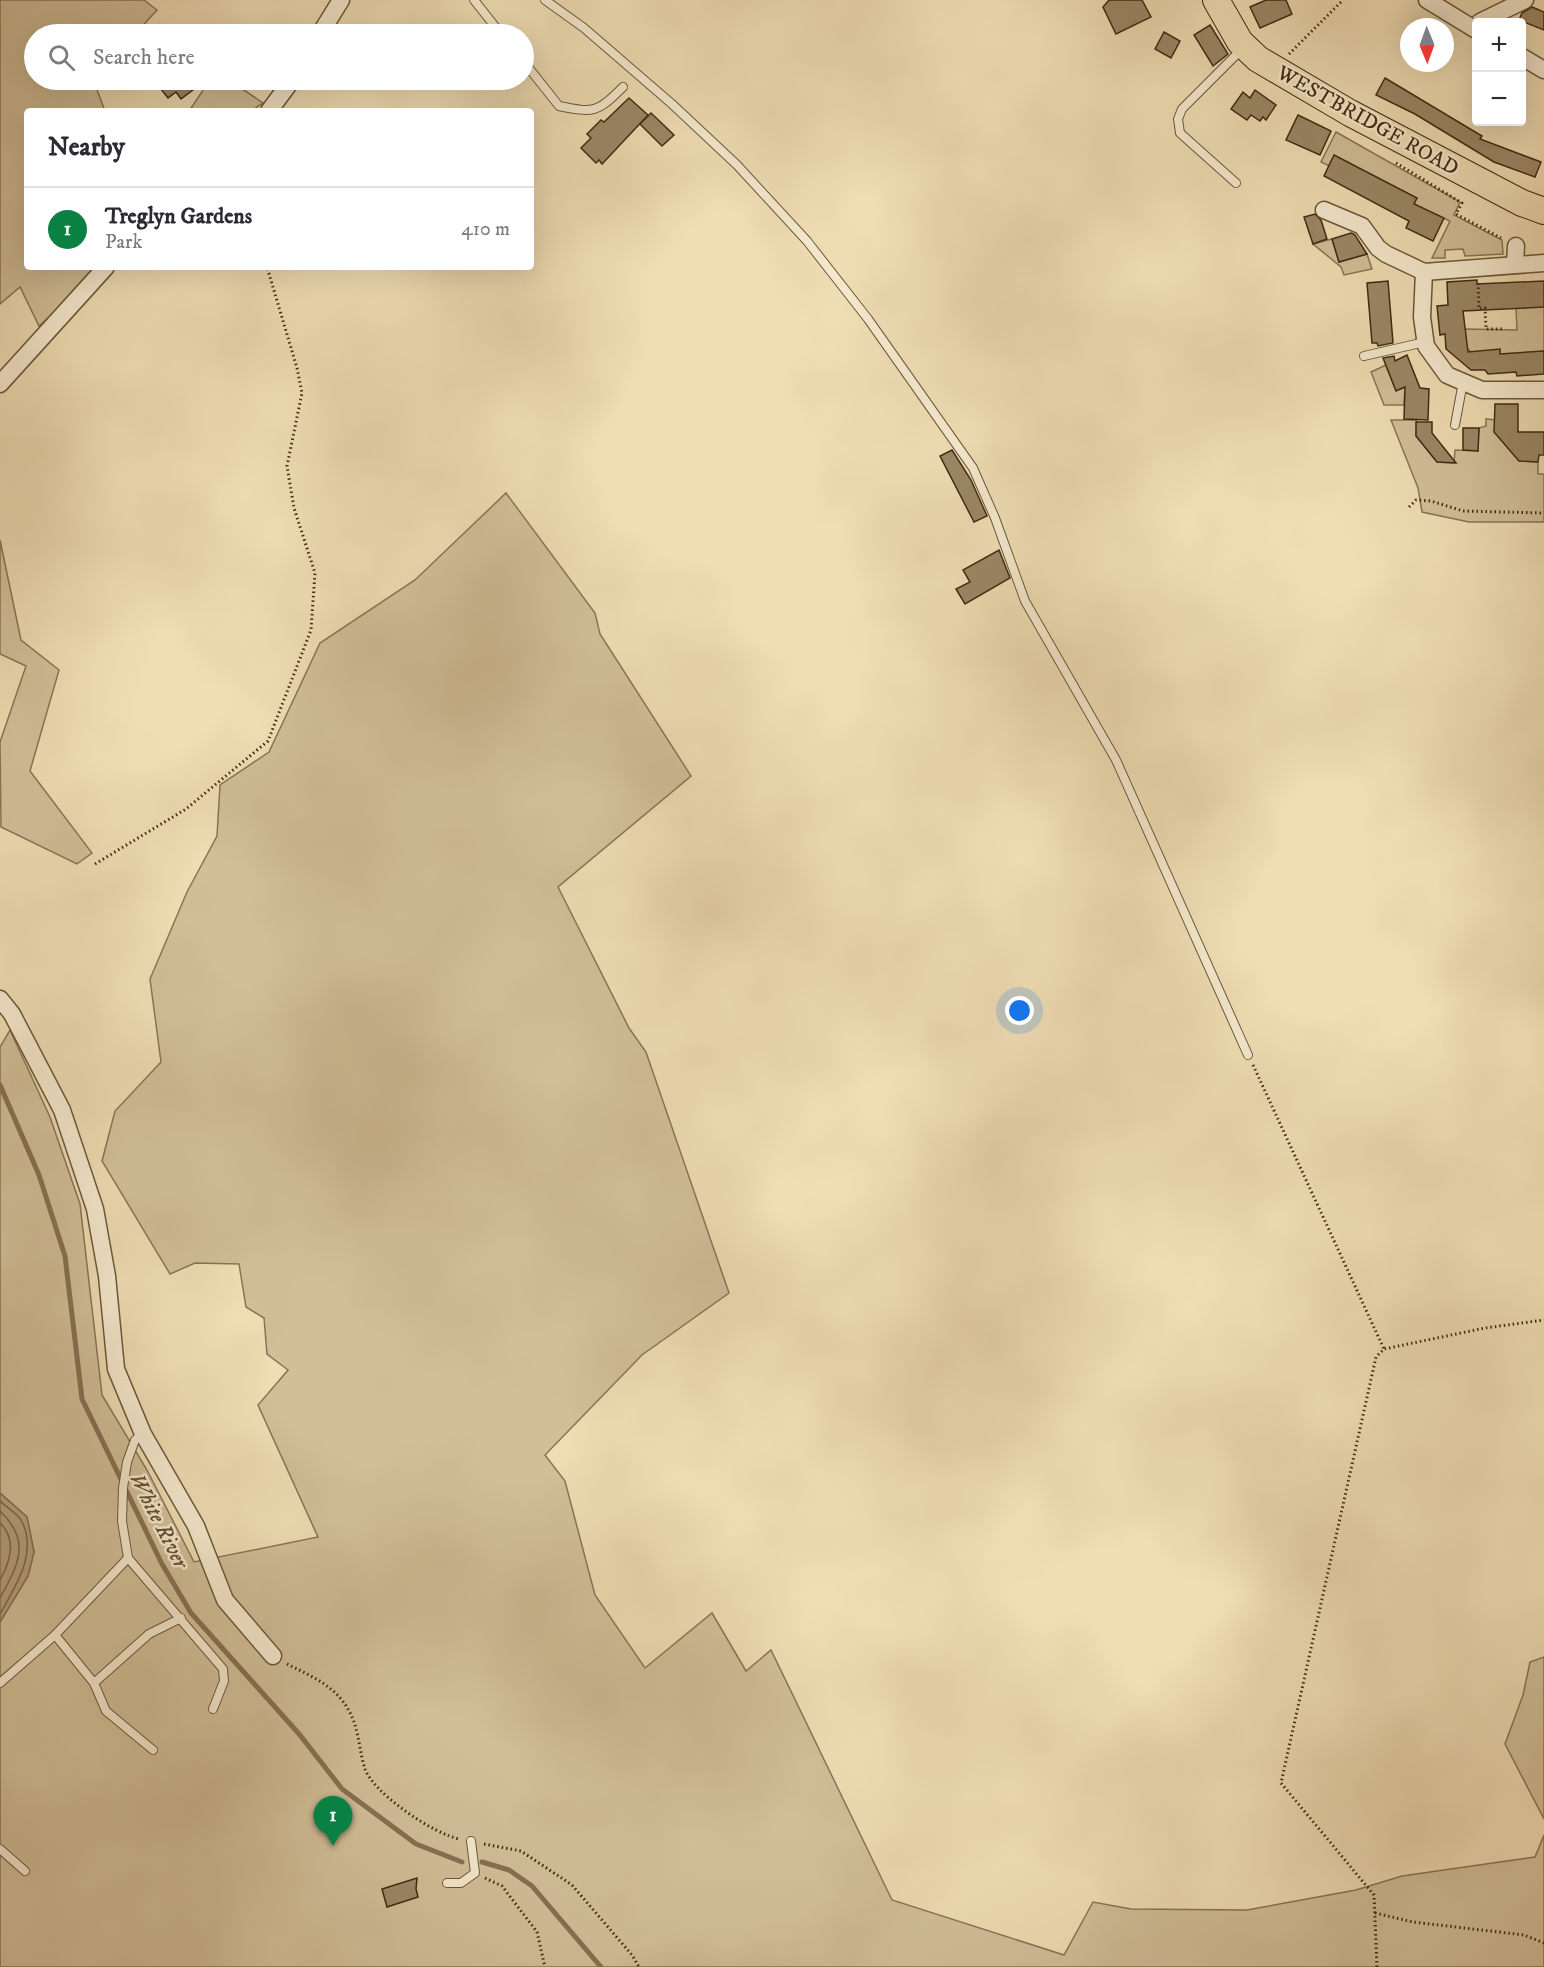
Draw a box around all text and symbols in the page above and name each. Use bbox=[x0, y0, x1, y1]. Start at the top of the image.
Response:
north arrow bbox=[1400, 18, 1454, 72]
map controls bbox=[1472, 18, 1526, 126]
button: + bbox=[1472, 18, 1526, 72]
search box bbox=[24, 24, 534, 90]
icon: search bbox=[45, 41, 78, 74]
text: Search here bbox=[93, 44, 195, 71]
street label: WESTBRIDGE ROAD bbox=[1271, 60, 1463, 182]
button: − bbox=[1472, 72, 1526, 126]
text: Nearby bbox=[48, 131, 125, 164]
text: Treglyn Gardens bbox=[105, 203, 252, 230]
text: 1 bbox=[64, 217, 71, 242]
text: 410 m bbox=[461, 217, 510, 242]
text: Park bbox=[105, 230, 142, 255]
your location bbox=[1005, 996, 1034, 1025]
water label: White River bbox=[123, 1468, 195, 1575]
pin: 1 bbox=[314, 1796, 352, 1846]

